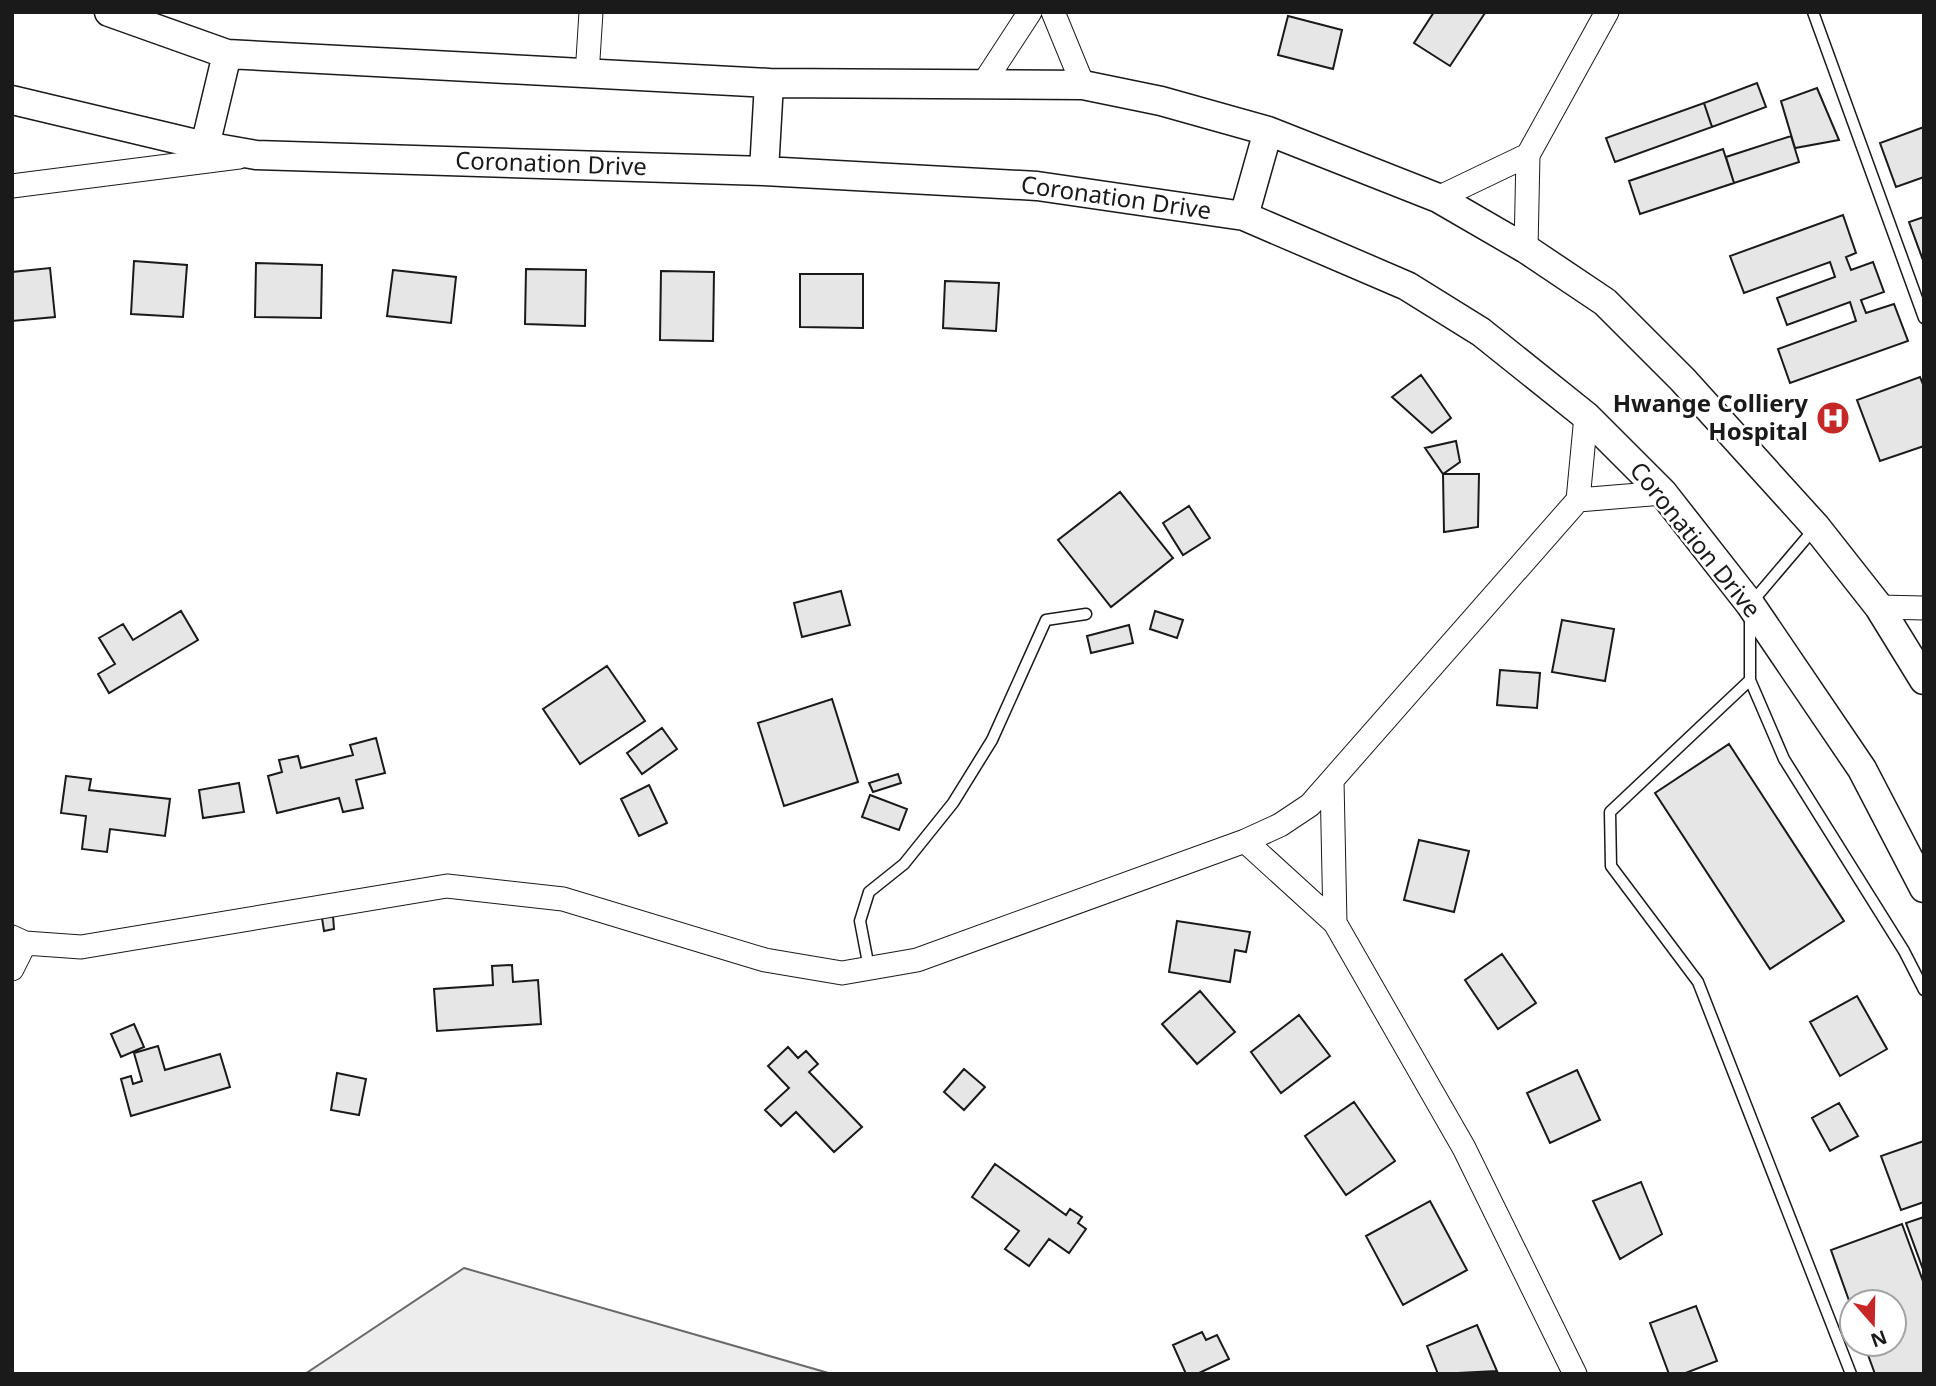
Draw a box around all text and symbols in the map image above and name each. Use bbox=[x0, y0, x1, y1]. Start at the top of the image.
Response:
street label: Coronation Drive bbox=[455, 143, 647, 182]
street label: Coronation Drive bbox=[1019, 167, 1213, 226]
place label: Hwange Colliery Hospital bbox=[1613, 386, 1808, 447]
hospital icon: Hwange Colliery Hospital bbox=[1814, 399, 1852, 437]
street label: Coronation Drive bbox=[1623, 454, 1769, 624]
north arrow bbox=[1838, 1288, 1908, 1358]
text: N bbox=[1867, 1324, 1891, 1354]

